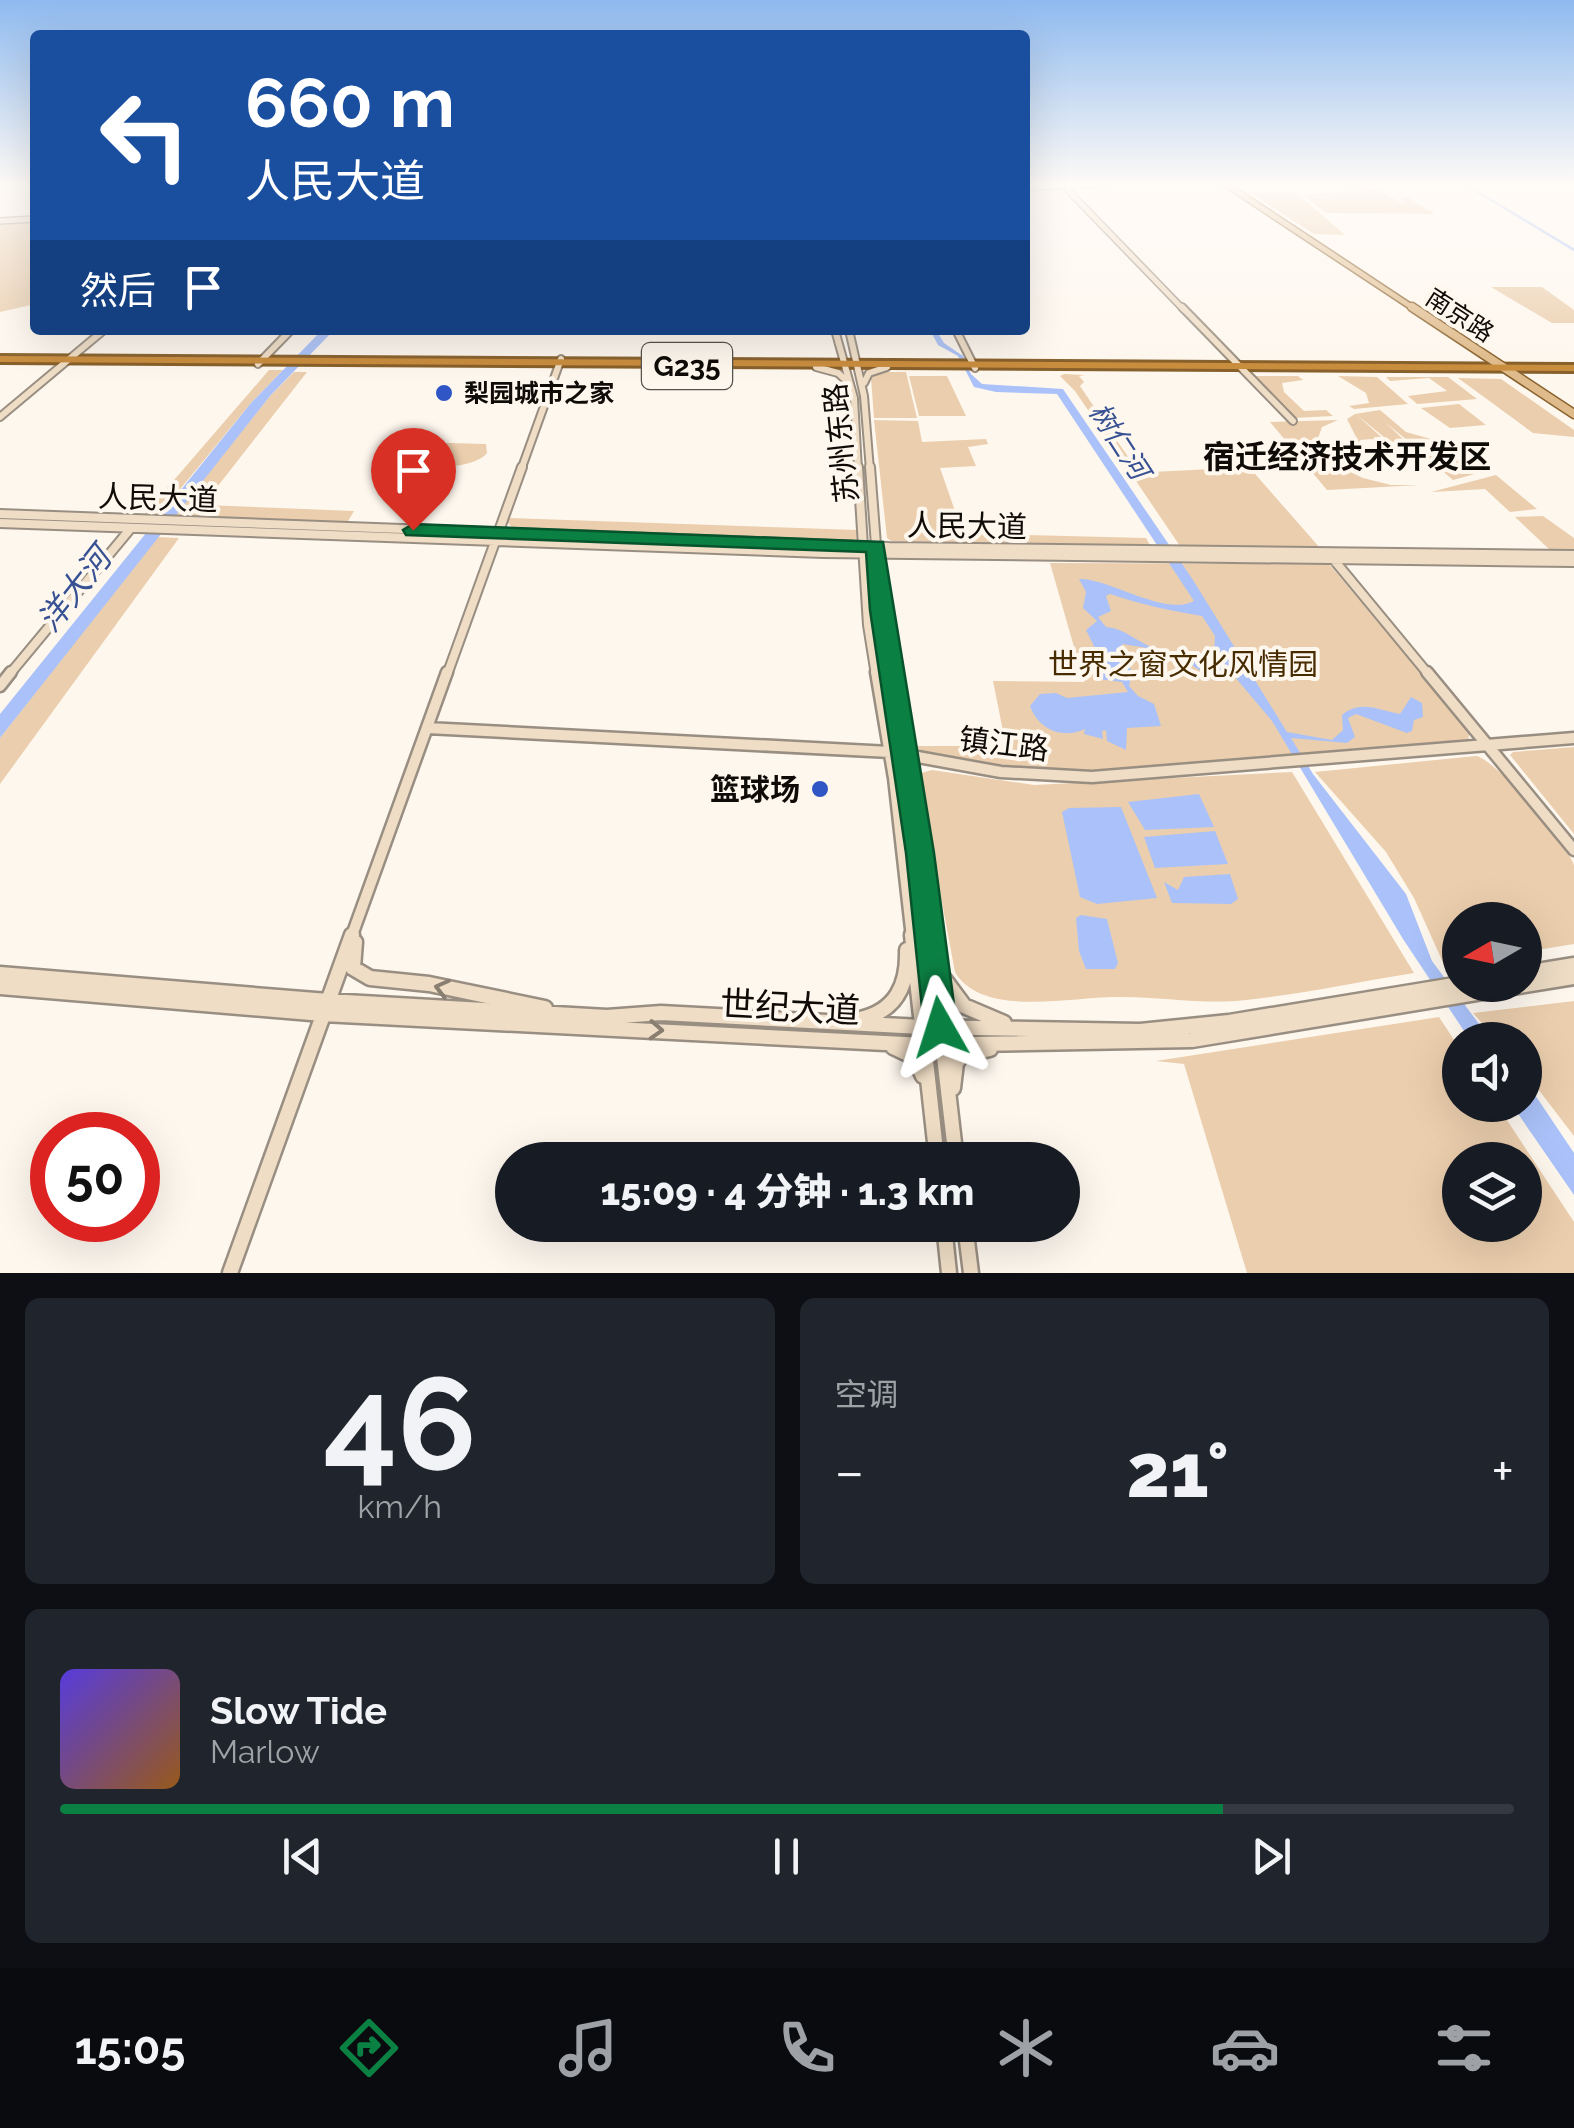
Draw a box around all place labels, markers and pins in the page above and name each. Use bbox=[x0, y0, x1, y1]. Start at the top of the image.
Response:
place label: 梨园城市之家 bbox=[464, 378, 614, 408]
marker: 梨园城市之家 bbox=[433, 382, 455, 404]
pin bbox=[371, 428, 456, 531]
place label: 篮球场 bbox=[710, 772, 800, 807]
marker: 篮球场 bbox=[809, 778, 831, 800]

